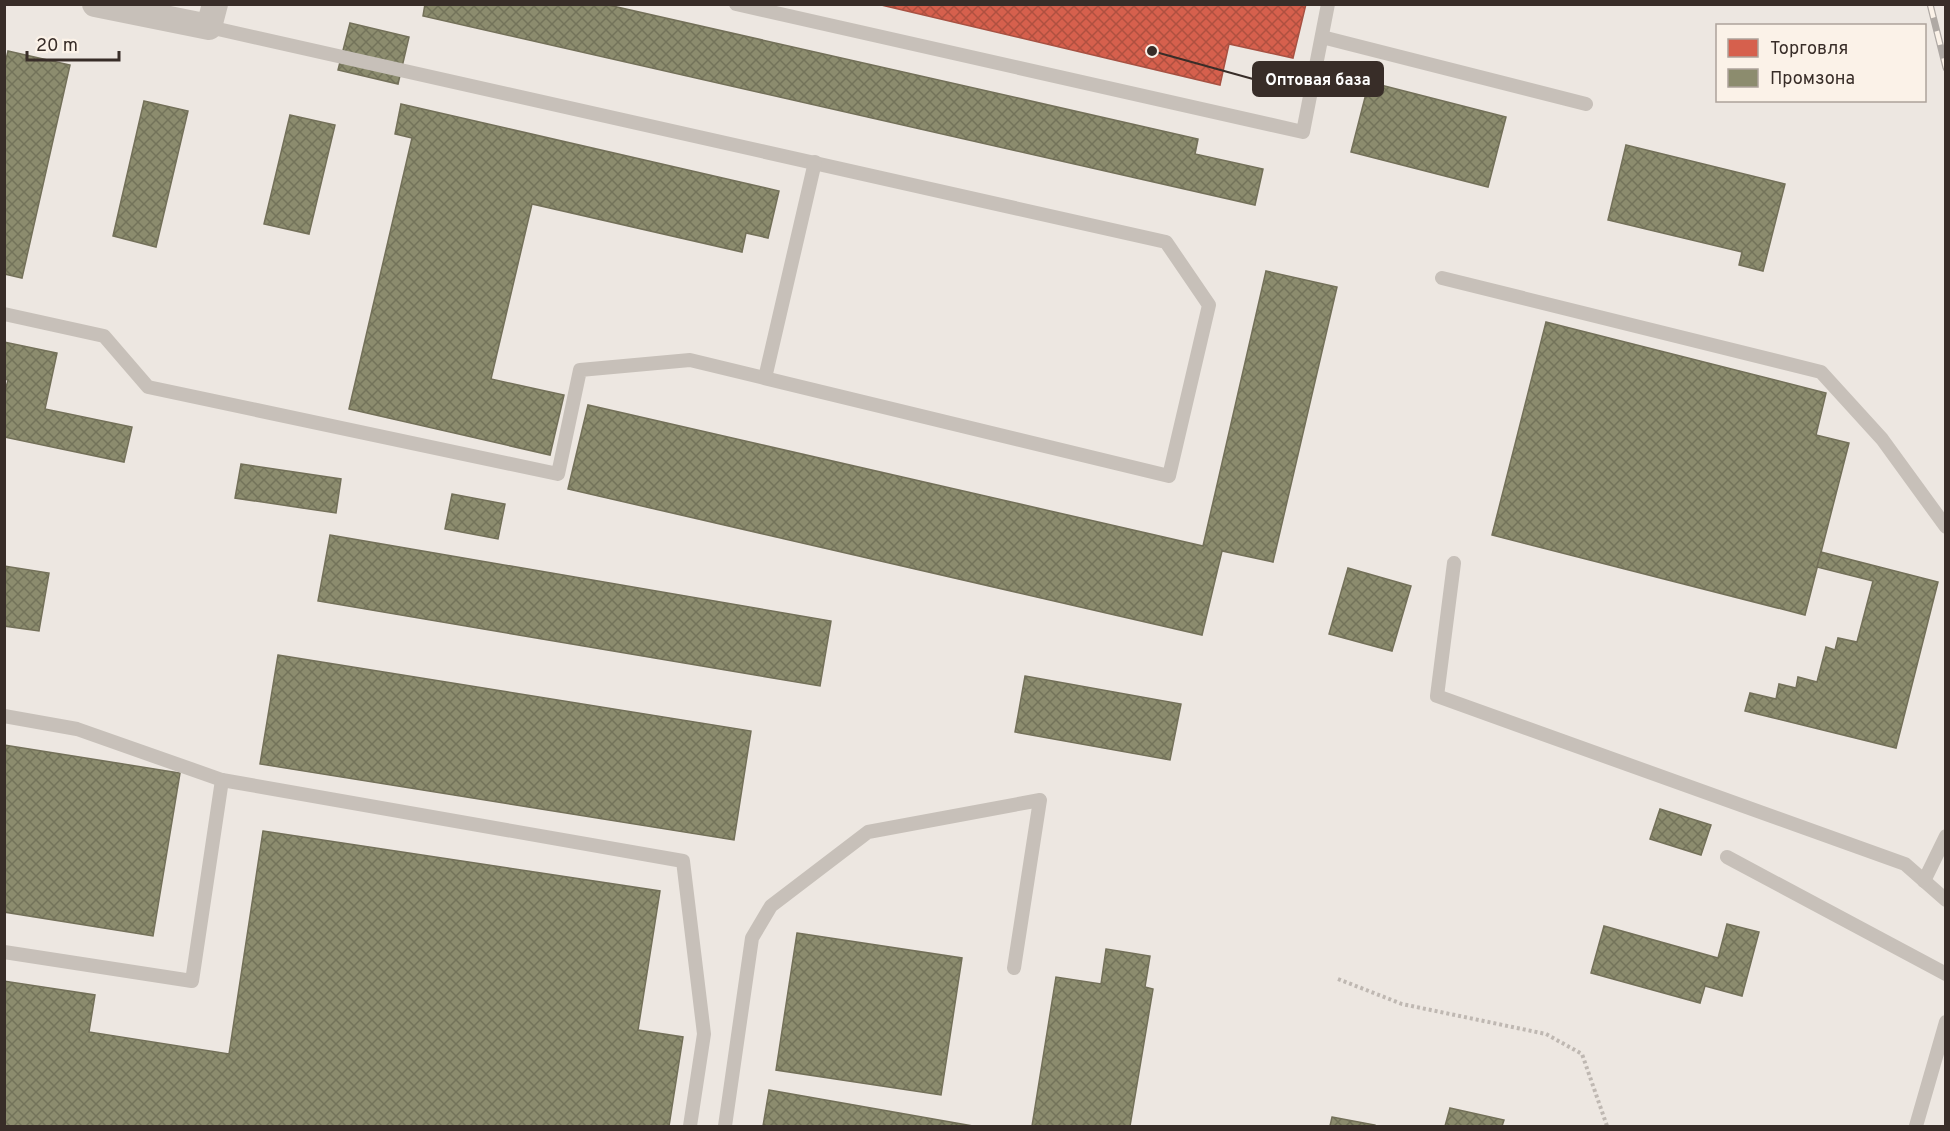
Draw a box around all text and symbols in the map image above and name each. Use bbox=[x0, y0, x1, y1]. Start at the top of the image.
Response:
scale bar bbox=[27, 24, 118, 62]
legend bbox=[1716, 24, 1926, 102]
text: 20 m bbox=[36, 35, 78, 58]
text: Торговля bbox=[1770, 38, 1848, 61]
callout: Оптовая база bbox=[1253, 62, 1383, 96]
text: Промзона bbox=[1770, 68, 1855, 91]
text: Оптовая база bbox=[1265, 71, 1371, 91]

